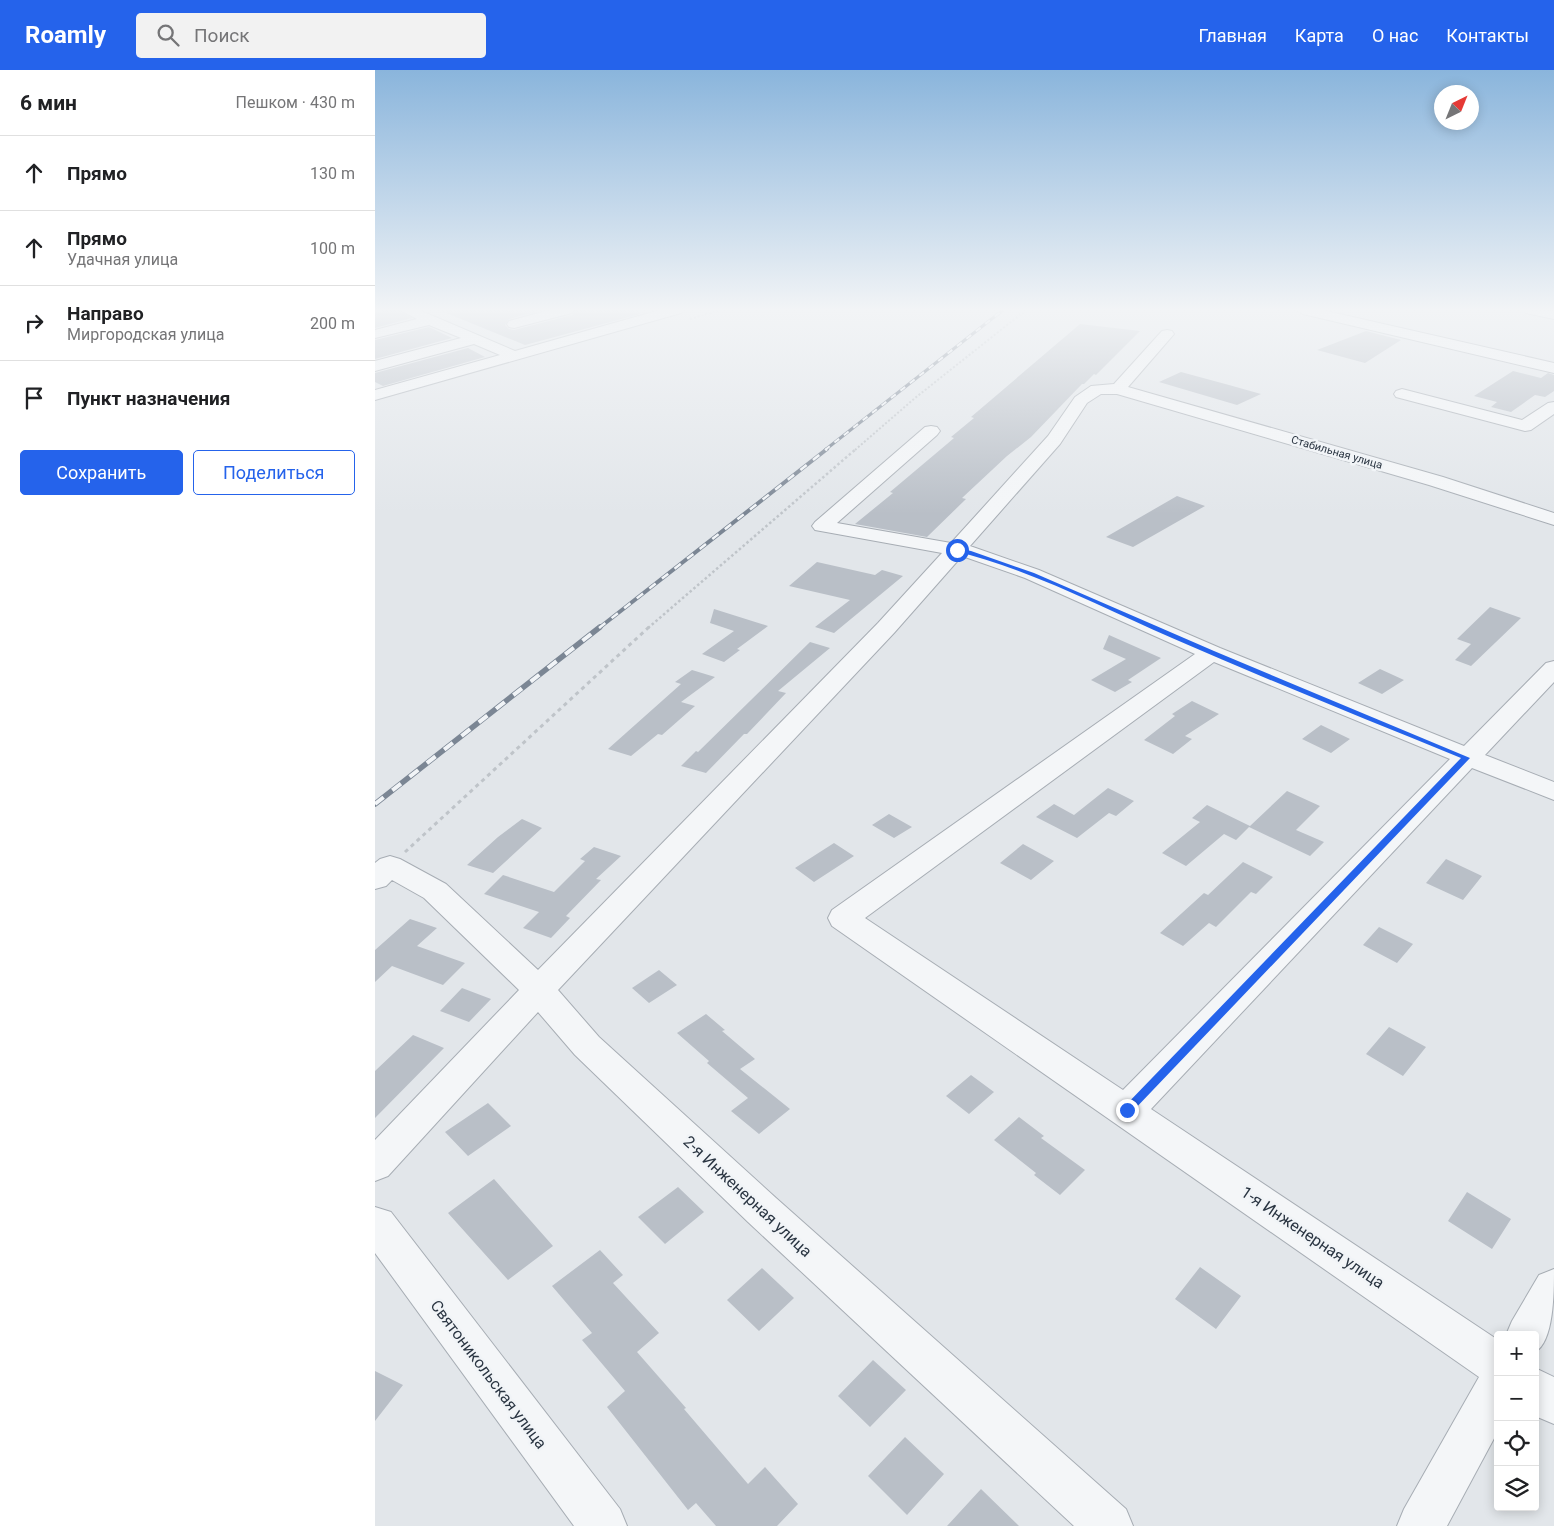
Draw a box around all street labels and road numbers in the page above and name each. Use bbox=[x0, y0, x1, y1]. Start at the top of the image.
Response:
street label: Стабильная улица bbox=[1290, 433, 1384, 472]
street label: 2-я Инженерная улица bbox=[679, 1132, 816, 1261]
street label: 1-я Инженерная улица bbox=[1237, 1182, 1388, 1292]
street label: Святоникольская улица bbox=[427, 1296, 551, 1452]

